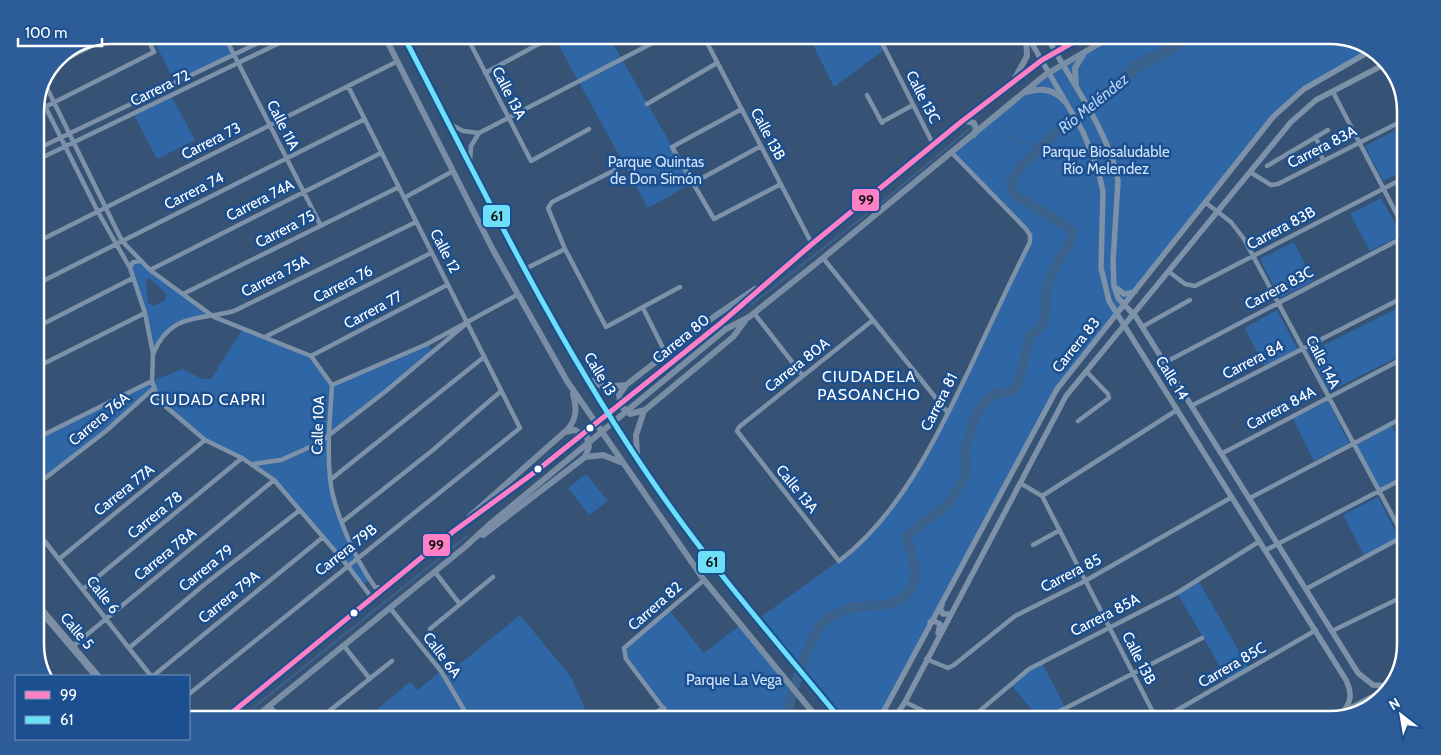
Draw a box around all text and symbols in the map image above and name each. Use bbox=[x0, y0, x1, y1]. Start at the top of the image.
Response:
scale bar bbox=[18, 15, 101, 47]
text: 100 m bbox=[25, 24, 67, 42]
street label: Calle 13A bbox=[488, 64, 530, 123]
street label: Carrera 72 bbox=[127, 66, 193, 110]
street label: Calle 13C bbox=[902, 68, 944, 126]
water label: Río Meléndez bbox=[1054, 69, 1133, 137]
street label: Calle 11A bbox=[263, 97, 304, 154]
street label: Calle 13B bbox=[747, 105, 789, 163]
street label: Carrera 73 bbox=[178, 118, 244, 164]
street label: Carrera 83A bbox=[1284, 122, 1360, 172]
park label: Parque Biosaludable Río Melendez bbox=[1042, 143, 1170, 178]
park label: Parque Quintas de Don Simón bbox=[608, 153, 704, 188]
street label: Carrera 74 bbox=[161, 168, 227, 214]
street label: Carrera 74A bbox=[223, 175, 298, 225]
line badge: 99 bbox=[851, 188, 880, 212]
text: 99 bbox=[858, 191, 874, 209]
street label: Carrera 83B bbox=[1244, 202, 1318, 254]
line badge: 61 bbox=[482, 204, 511, 228]
street label: Carrera 75 bbox=[252, 206, 318, 252]
text: 61 bbox=[490, 207, 504, 225]
street label: Calle 12 bbox=[426, 226, 464, 276]
street label: Carrera 75A bbox=[238, 251, 313, 301]
street label: Carrera 76 bbox=[310, 261, 376, 307]
street label: Carrera 83C bbox=[1242, 262, 1316, 314]
street label: Carrera 77 bbox=[341, 287, 406, 333]
street label: Carrera 80 bbox=[649, 311, 713, 367]
street label: Carrera 83 bbox=[1048, 314, 1104, 376]
street label: Calle 14A bbox=[1302, 332, 1344, 392]
street label: Carrera 80A bbox=[761, 334, 834, 396]
street label: Carrera 84 bbox=[1219, 337, 1287, 383]
street label: Calle 13 bbox=[580, 349, 620, 399]
street label: Calle 14 bbox=[1152, 353, 1193, 403]
district label: CIUDADELA PASOANCHO bbox=[817, 367, 921, 404]
street label: Carrera 81 bbox=[917, 370, 961, 434]
street label: Carrera 84A bbox=[1243, 382, 1319, 434]
street label: Carrera 76A bbox=[65, 388, 134, 450]
district label: CIUDAD CAPRI bbox=[150, 390, 266, 409]
street label: Calle 10A bbox=[308, 394, 328, 455]
unlabelled marker bbox=[585, 423, 595, 433]
street label: Carrera 77A bbox=[90, 460, 158, 520]
street label: Calle 13A bbox=[772, 461, 822, 517]
unlabelled marker bbox=[533, 464, 543, 474]
street label: Carrera 78 bbox=[124, 487, 186, 543]
street label: Carrera 79B bbox=[311, 520, 381, 580]
street label: Carrera 78A bbox=[130, 523, 200, 584]
line badge: 99 bbox=[422, 533, 451, 557]
text: 99 bbox=[428, 536, 444, 554]
street label: Carrera 79 bbox=[175, 541, 237, 595]
line badge: 61 bbox=[697, 550, 726, 574]
street label: Carrera 85 bbox=[1038, 550, 1104, 596]
text: 61 bbox=[705, 553, 719, 571]
street label: Carrera 79A bbox=[195, 566, 264, 627]
street label: Calle 6 bbox=[83, 573, 123, 617]
street label: Carrera 82 bbox=[624, 578, 686, 634]
street label: Carrera 85A bbox=[1067, 590, 1143, 640]
unlabelled marker bbox=[349, 608, 359, 618]
street label: Calle 5 bbox=[56, 609, 98, 653]
street label: Calle 6A bbox=[419, 629, 465, 682]
street label: Calle 13B bbox=[1118, 629, 1160, 687]
street label: Carrera 85C bbox=[1195, 638, 1269, 692]
park label: Parque La Vega bbox=[686, 671, 783, 689]
legend bbox=[15, 675, 190, 740]
text: 99 bbox=[60, 686, 77, 704]
north arrow bbox=[1376, 690, 1426, 740]
text: N bbox=[1385, 694, 1403, 714]
text: 61 bbox=[60, 711, 73, 729]

